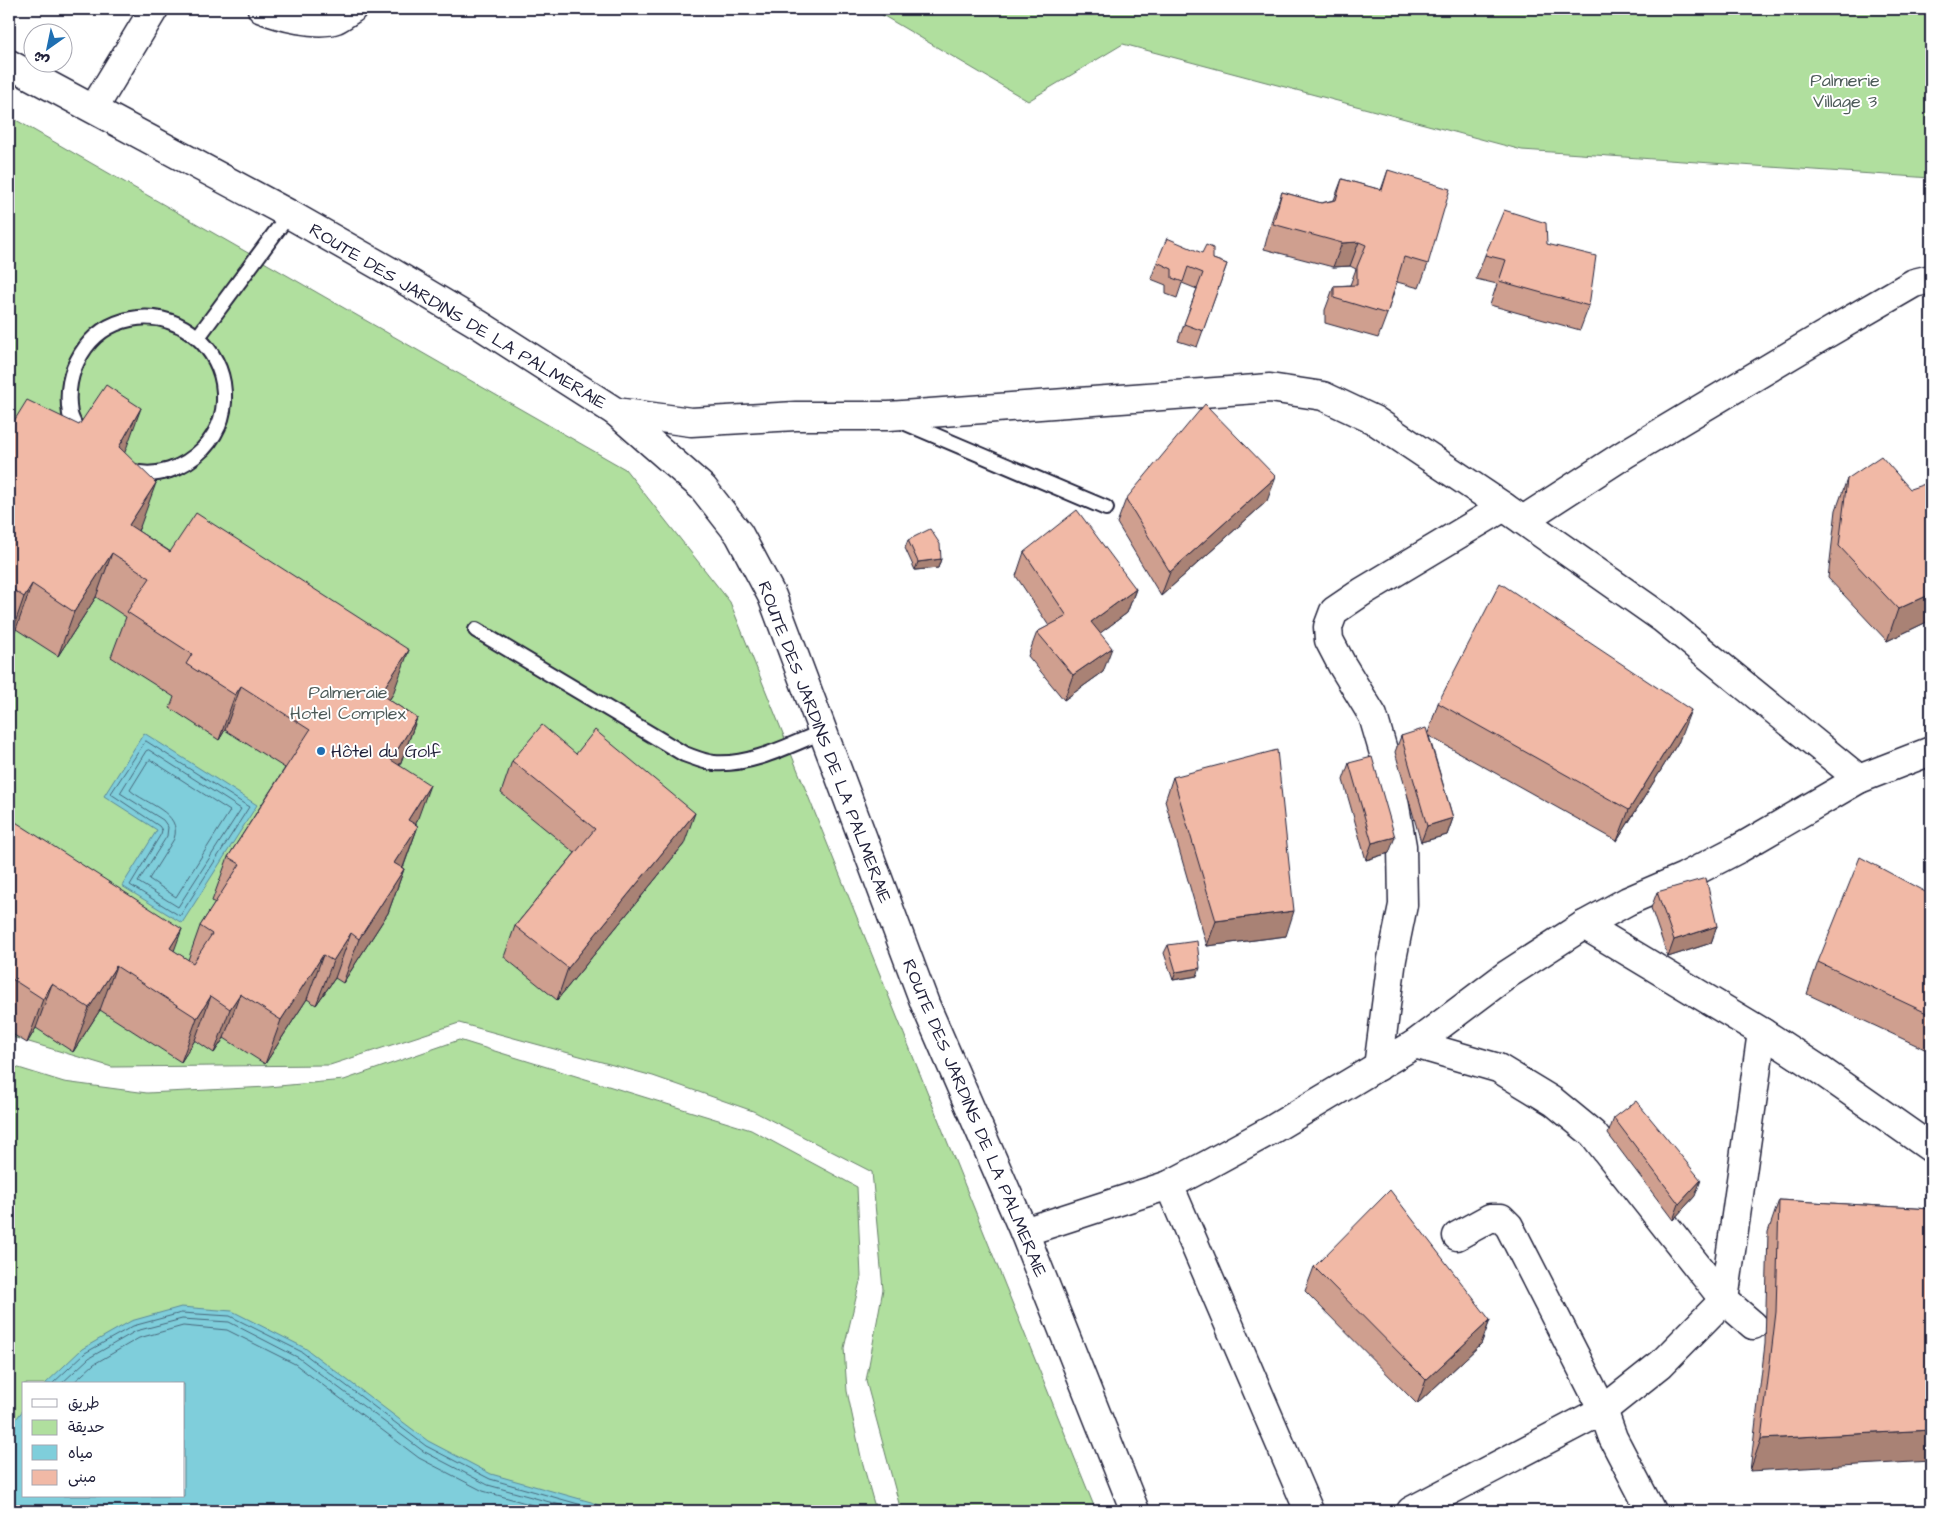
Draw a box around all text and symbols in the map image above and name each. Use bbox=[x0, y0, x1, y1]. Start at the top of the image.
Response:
north arrow bbox=[22, 22, 72, 72]
text: ش bbox=[30, 45, 53, 71]
park label: Palmerie Village 3 bbox=[1810, 68, 1880, 115]
street label: ROUTE DES JARDINS DE LA PALMERAIE bbox=[304, 217, 611, 416]
street label: ROUTE DES JARDINS DE LA PALMERAIE bbox=[751, 578, 898, 907]
park label: Palmeraie Hotel Complex bbox=[290, 680, 407, 726]
place label: Hôtel du Golf bbox=[331, 739, 441, 764]
marker: Hôtel du Golf bbox=[315, 745, 327, 757]
street label: ROUTE DES JARDINS DE LA PALMERAIE bbox=[896, 955, 1053, 1281]
legend bbox=[22, 1382, 185, 1498]
text: طريق bbox=[68, 1393, 100, 1414]
text: حديقة bbox=[68, 1417, 105, 1438]
text: مياه bbox=[68, 1443, 93, 1464]
text: مبنى bbox=[68, 1467, 96, 1488]

